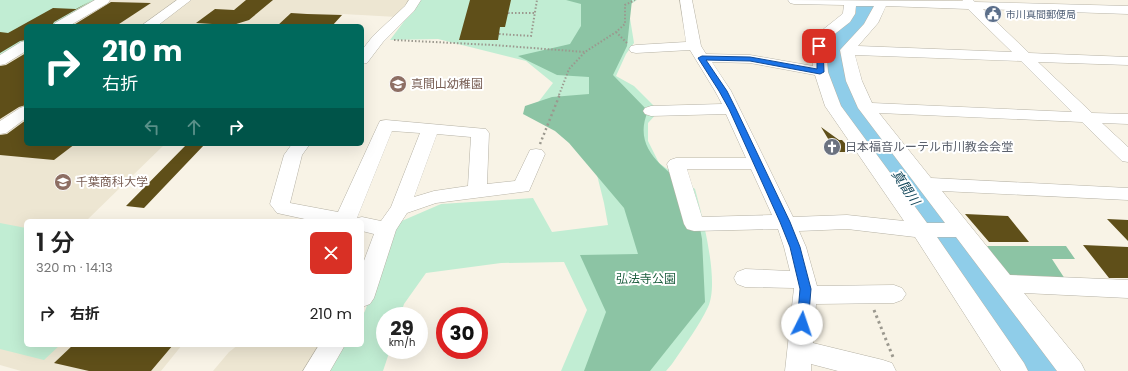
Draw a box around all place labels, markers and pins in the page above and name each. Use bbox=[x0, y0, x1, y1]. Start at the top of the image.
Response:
public building icon: 市川真間郵便局 bbox=[983, 4, 1003, 24]
place label: 市川真間郵便局 bbox=[1006, 7, 1076, 22]
pin bbox=[802, 29, 836, 63]
school or university icon: 真間山幼稚園 bbox=[388, 74, 408, 94]
place label: 真間山幼稚園 bbox=[411, 75, 483, 92]
church icon: 日本福音ルーテル市川教会会堂 bbox=[822, 137, 842, 157]
place label: 日本福音ルーテル市川教会会堂 bbox=[845, 138, 1013, 155]
school or university icon: 千葉商科大学 bbox=[53, 172, 73, 192]
place label: 千葉商科大学 bbox=[76, 173, 148, 190]

